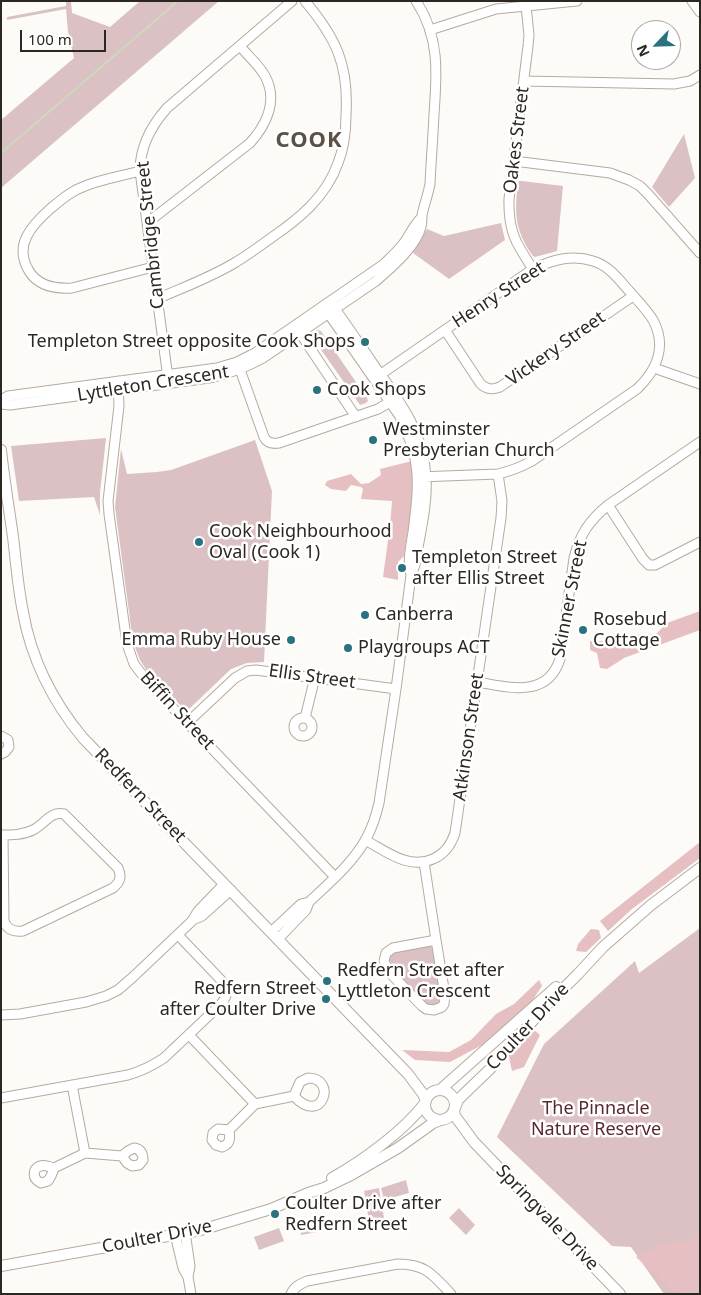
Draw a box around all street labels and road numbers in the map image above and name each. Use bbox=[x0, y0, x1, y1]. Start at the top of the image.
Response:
street label: Oakes Street bbox=[500, 85, 534, 195]
street label: Cambridge Street bbox=[132, 160, 170, 310]
street label: Henry Street bbox=[449, 257, 549, 333]
street label: Vickery Street bbox=[503, 307, 609, 391]
street label: Lyttleton Crescent bbox=[76, 361, 230, 407]
street label: Skinner Street bbox=[548, 539, 592, 659]
street label: Ellis Street bbox=[267, 660, 357, 694]
street label: Biffin Street bbox=[135, 667, 219, 755]
street label: Atkinson Street bbox=[449, 672, 489, 802]
street label: Redfern Street bbox=[90, 745, 190, 847]
street label: Coulter Drive bbox=[482, 979, 574, 1075]
street label: Springvale Drive bbox=[491, 1161, 603, 1275]
street label: Coulter Drive bbox=[100, 1216, 214, 1258]

